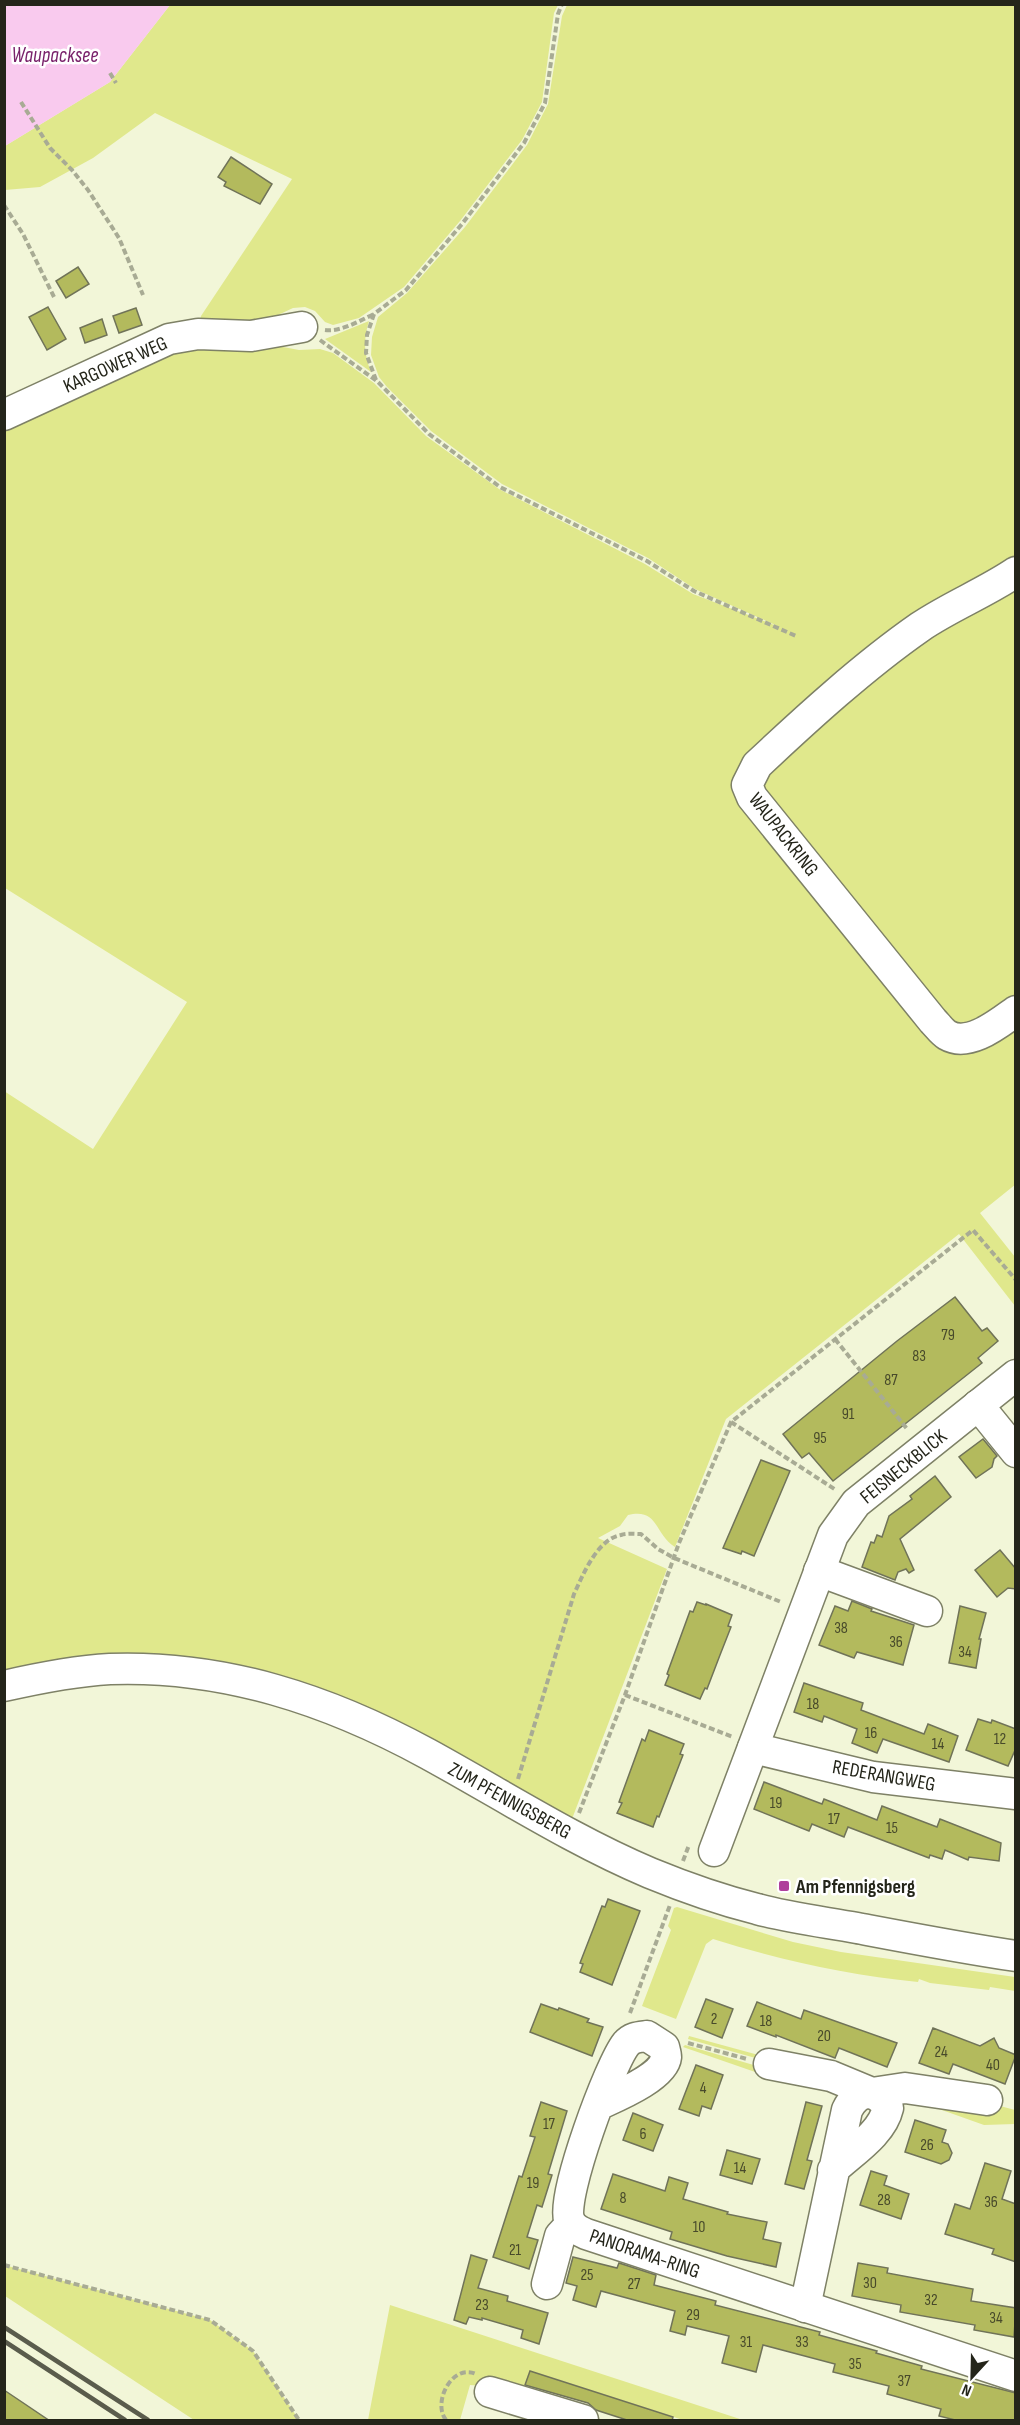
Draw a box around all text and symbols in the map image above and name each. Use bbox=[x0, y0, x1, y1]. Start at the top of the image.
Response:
water label: Waupacksee bbox=[12, 43, 98, 68]
street label: KARGOWER WEG bbox=[60, 331, 171, 398]
street label: WAUPACKRING bbox=[743, 788, 823, 881]
house number: 79 bbox=[941, 1326, 955, 1345]
house number: 83 bbox=[912, 1347, 926, 1366]
house number: 87 bbox=[884, 1371, 898, 1390]
house number: 91 bbox=[842, 1405, 855, 1424]
street label: FEISNECKBLICK bbox=[855, 1425, 952, 1509]
house number: 95 bbox=[813, 1429, 827, 1448]
house number: 38 bbox=[834, 1619, 848, 1638]
house number: 36 bbox=[889, 1633, 903, 1652]
house number: 34 bbox=[958, 1643, 972, 1662]
house number: 18 bbox=[807, 1695, 819, 1714]
house number: 16 bbox=[865, 1724, 877, 1743]
house number: 12 bbox=[994, 1730, 1006, 1749]
house number: 14 bbox=[932, 1735, 944, 1754]
street label: REDERANGWEG bbox=[830, 1755, 937, 1797]
street label: ZUM PFENNIGSBERG bbox=[444, 1757, 575, 1845]
house number: 19 bbox=[770, 1794, 782, 1813]
house number: 17 bbox=[828, 1810, 841, 1829]
house number: 15 bbox=[886, 1819, 898, 1838]
place label: Am Pfennigsberg bbox=[795, 1875, 916, 1899]
marker: Am Pfennigsberg bbox=[777, 1879, 791, 1893]
house number: 2 bbox=[711, 2010, 717, 2029]
house number: 18 bbox=[760, 2012, 772, 2031]
house number: 20 bbox=[817, 2027, 831, 2046]
house number: 24 bbox=[934, 2043, 948, 2062]
house number: 40 bbox=[986, 2056, 1000, 2075]
house number: 4 bbox=[700, 2079, 707, 2098]
house number: 17 bbox=[543, 2115, 556, 2134]
house number: 6 bbox=[639, 2125, 647, 2144]
house number: 26 bbox=[920, 2136, 934, 2155]
house number: 14 bbox=[734, 2159, 746, 2178]
house number: 19 bbox=[527, 2174, 539, 2193]
house number: 8 bbox=[619, 2189, 627, 2208]
house number: 28 bbox=[877, 2191, 891, 2210]
house number: 36 bbox=[984, 2193, 998, 2212]
house number: 10 bbox=[693, 2218, 705, 2237]
street label: PANORAMA-RING bbox=[586, 2224, 703, 2284]
house number: 21 bbox=[509, 2241, 522, 2260]
house number: 25 bbox=[580, 2266, 594, 2285]
house number: 30 bbox=[863, 2274, 877, 2293]
house number: 27 bbox=[627, 2275, 641, 2294]
house number: 32 bbox=[924, 2291, 938, 2310]
house number: 23 bbox=[475, 2296, 489, 2315]
house number: 29 bbox=[686, 2306, 700, 2325]
house number: 34 bbox=[989, 2309, 1003, 2328]
house number: 31 bbox=[740, 2333, 753, 2352]
house number: 33 bbox=[795, 2333, 809, 2352]
north arrow bbox=[942, 2347, 1002, 2407]
house number: 35 bbox=[848, 2355, 862, 2374]
house number: 37 bbox=[897, 2372, 911, 2391]
text: N bbox=[959, 2379, 974, 2400]

